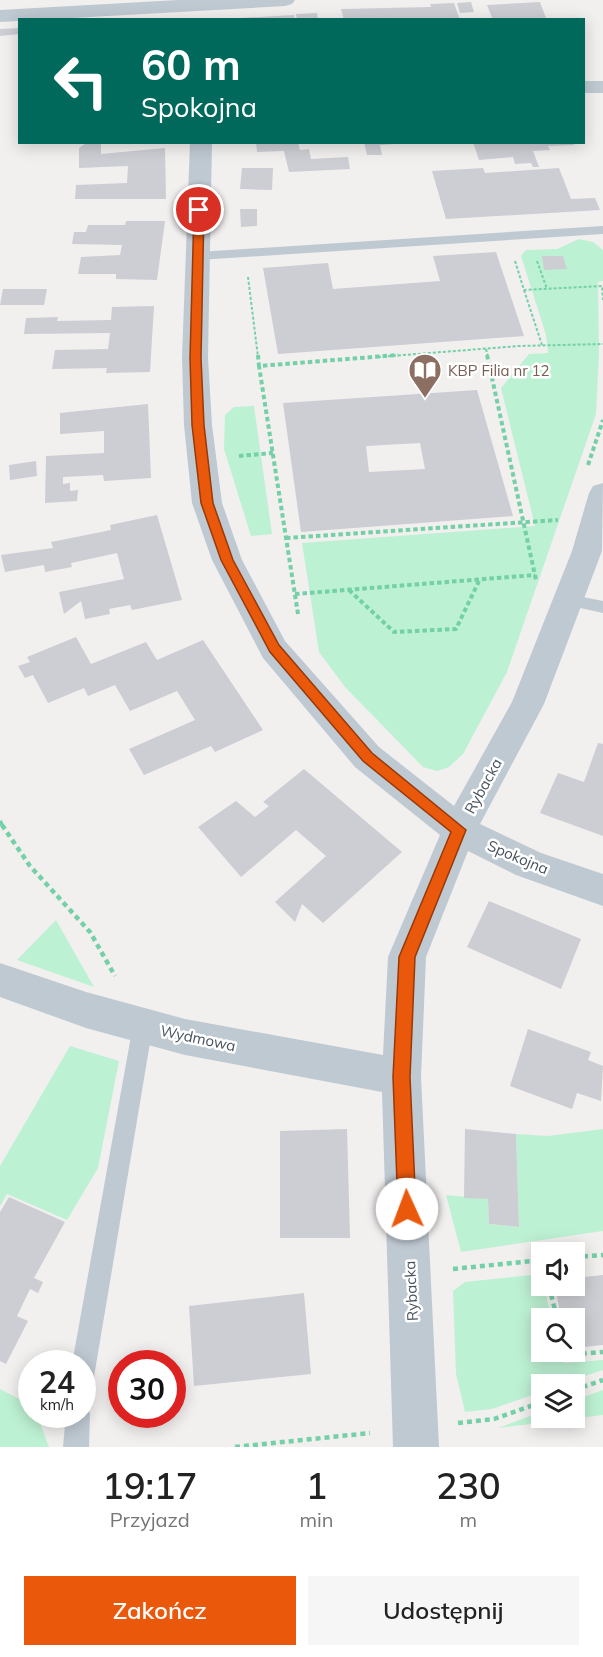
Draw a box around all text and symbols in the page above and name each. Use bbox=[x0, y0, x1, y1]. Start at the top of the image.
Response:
text: 60 m bbox=[141, 38, 241, 91]
icon: left bbox=[42, 42, 120, 120]
text: Spokojna bbox=[141, 90, 257, 124]
pin bbox=[173, 184, 224, 235]
icon: arrive bbox=[182, 193, 215, 226]
library icon: KBP Filia nr 12 bbox=[407, 352, 443, 399]
place label: KBP Filia nr 12 bbox=[448, 361, 550, 380]
street label: Rybacka bbox=[460, 755, 506, 817]
street label: Spokojna bbox=[485, 836, 551, 878]
street label: Wydmowa bbox=[159, 1021, 237, 1055]
position arrow bbox=[375, 1177, 439, 1241]
map controls bbox=[531, 1242, 585, 1428]
button: sound bbox=[531, 1242, 585, 1296]
street label: Rybacka bbox=[400, 1260, 422, 1322]
button: search bbox=[531, 1308, 585, 1362]
speed limit sign: 30 bbox=[108, 1350, 186, 1428]
text: 24 bbox=[39, 1363, 75, 1401]
button: layers bbox=[531, 1374, 585, 1428]
text: km/h bbox=[40, 1395, 74, 1414]
text: 19:17 bbox=[102, 1463, 197, 1508]
text: 1 bbox=[306, 1463, 327, 1508]
text: 230 bbox=[436, 1463, 501, 1508]
text: Przyjazd bbox=[110, 1507, 190, 1532]
text: min bbox=[300, 1507, 334, 1532]
text: m bbox=[460, 1507, 477, 1532]
button: Zakończ bbox=[24, 1576, 296, 1645]
button: Udostępnij bbox=[308, 1576, 579, 1645]

